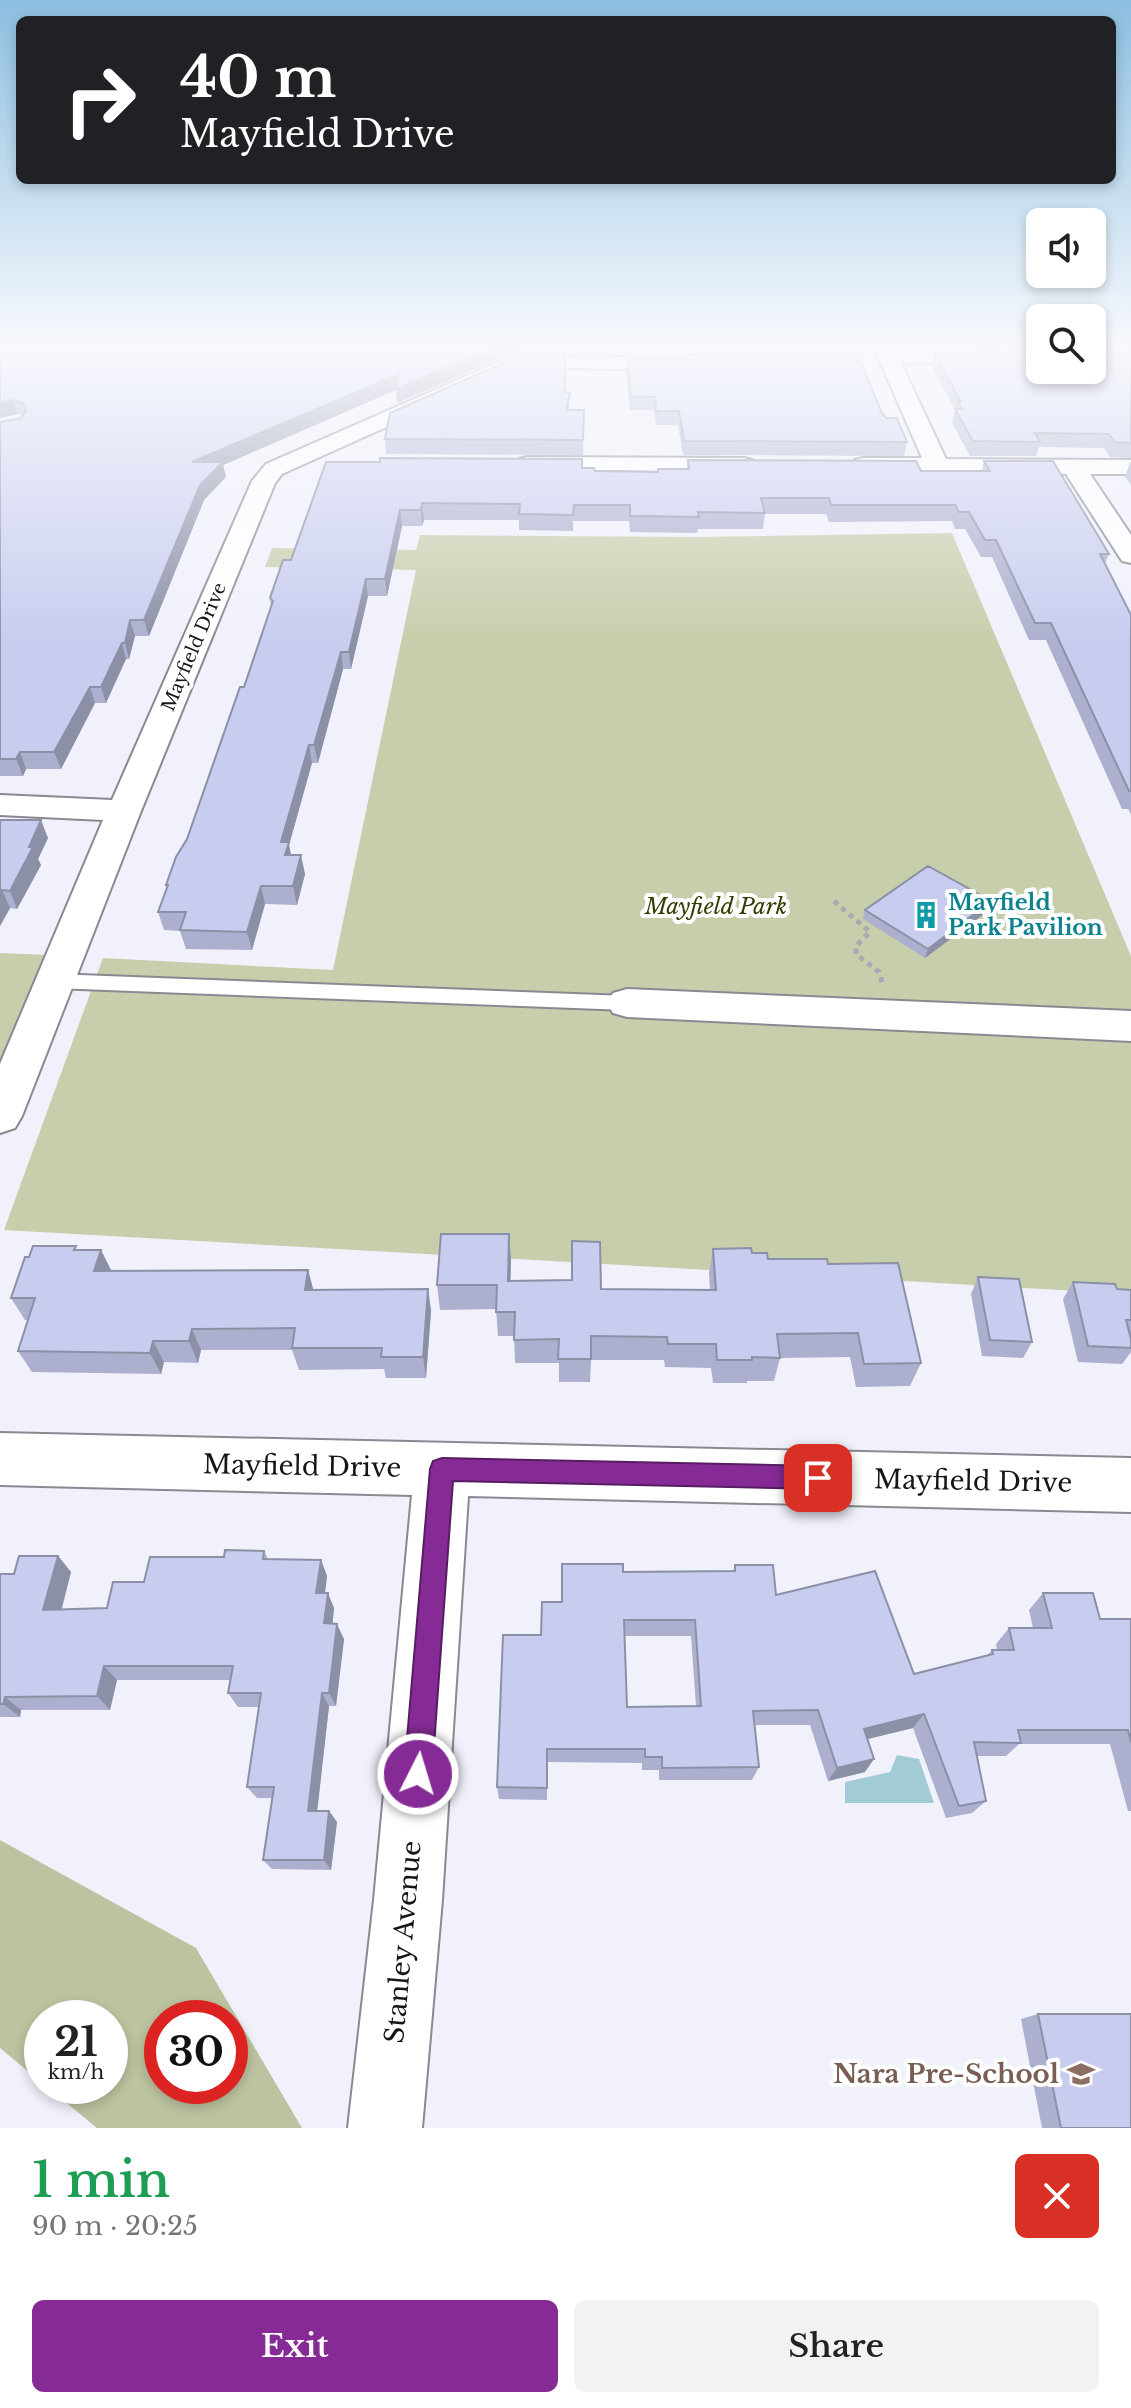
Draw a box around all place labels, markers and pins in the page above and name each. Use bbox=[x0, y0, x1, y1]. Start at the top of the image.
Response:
place label: Mayfield Park Pavilion bbox=[948, 889, 1103, 941]
building icon: Mayfield Park Pavilion bbox=[911, 900, 941, 930]
pin bbox=[784, 1444, 852, 1512]
place label: Nara Pre-School bbox=[833, 2058, 1059, 2090]
school or university icon: Nara Pre-School bbox=[1066, 2059, 1096, 2089]

